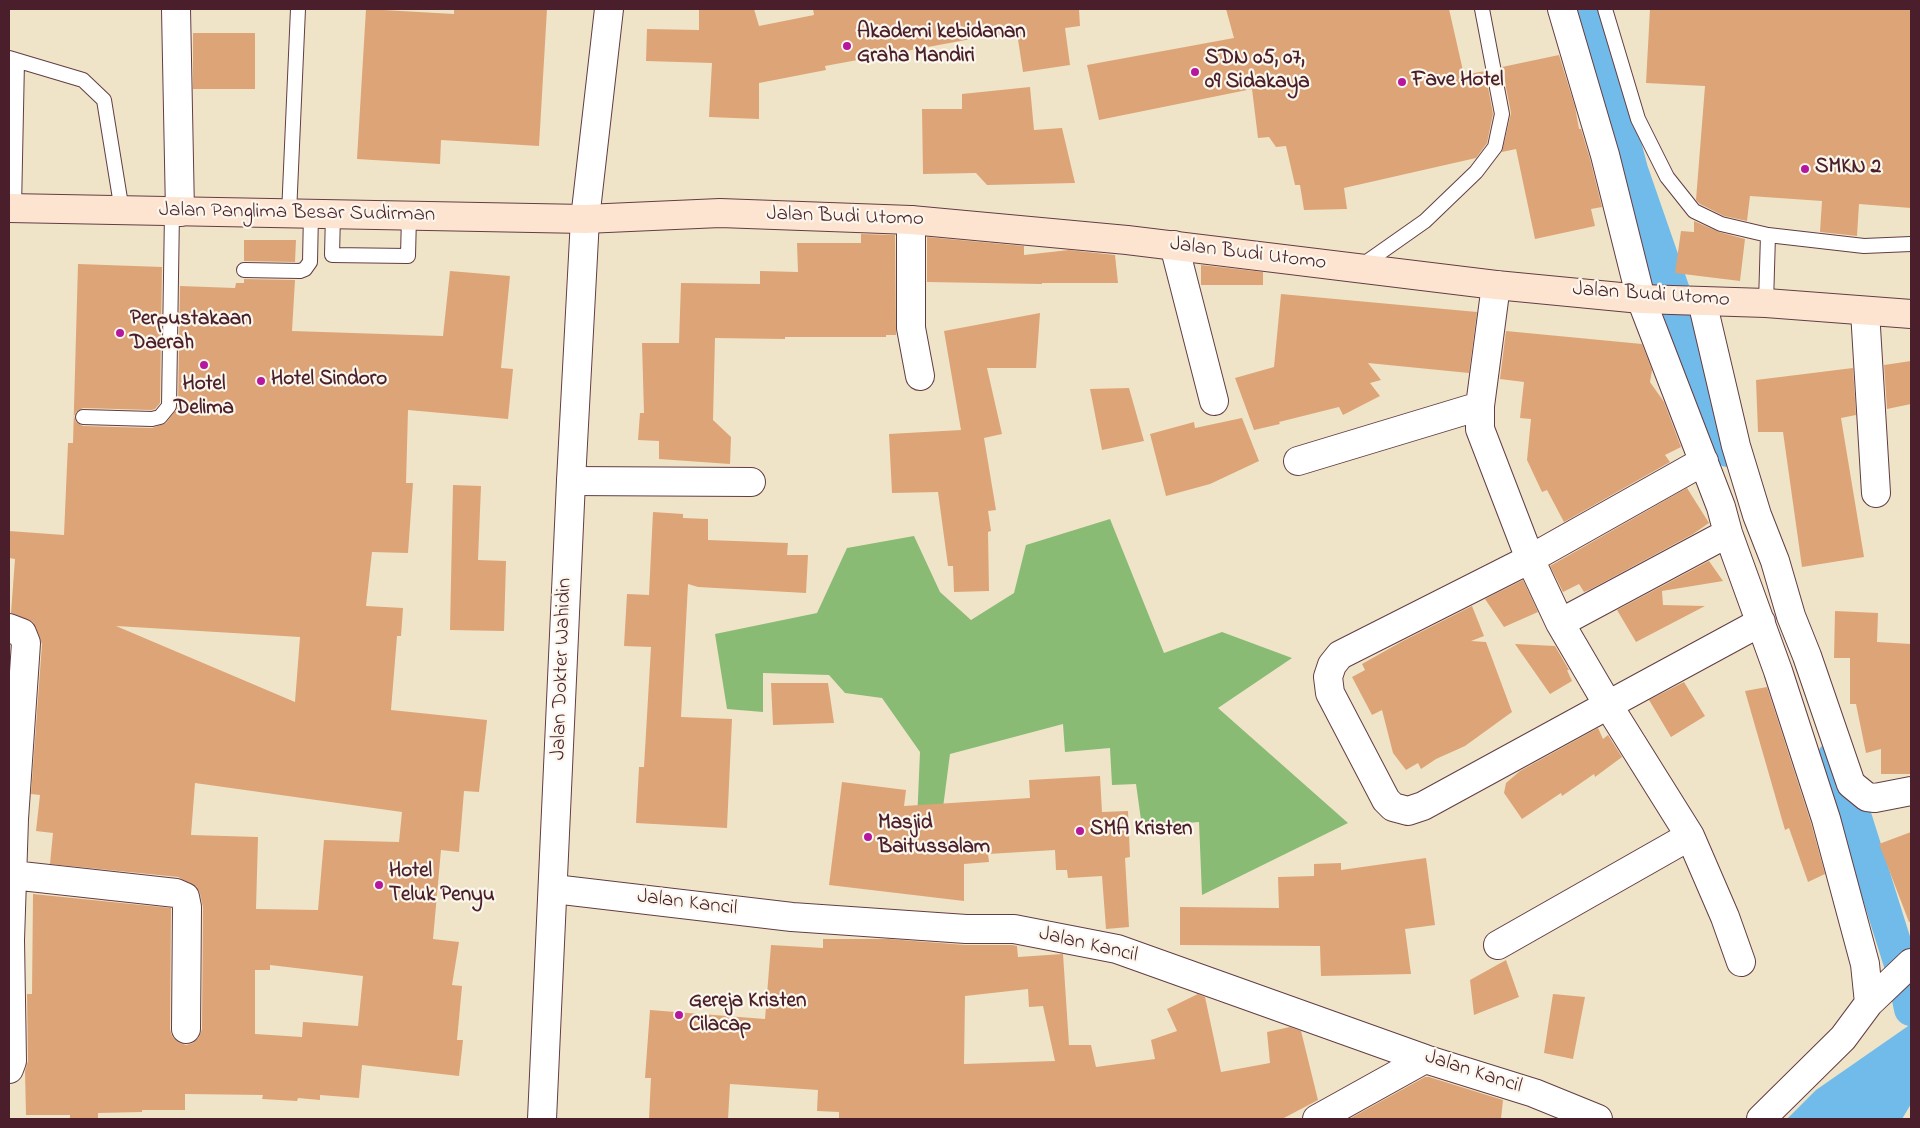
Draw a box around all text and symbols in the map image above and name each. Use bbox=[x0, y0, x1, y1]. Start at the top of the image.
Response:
place label: Akademi kebidanan Graha Mandiri bbox=[857, 21, 1026, 71]
marker: Akademi kebidanan Graha Mandiri bbox=[841, 40, 853, 52]
place label: SDN 05, 07, 09 Sidakaya bbox=[1205, 47, 1310, 97]
marker: SDN 05, 07, 09 Sidakaya bbox=[1189, 66, 1201, 78]
place label: Fave Hotel bbox=[1412, 69, 1503, 95]
marker: Fave Hotel bbox=[1396, 76, 1408, 88]
place label: SMKN 2 bbox=[1815, 156, 1881, 182]
marker: SMKN 2 bbox=[1799, 163, 1811, 175]
street label: Jalan Panglima Besar Sudirman bbox=[159, 199, 435, 229]
street label: Jalan Budi Utomo bbox=[766, 203, 924, 233]
street label: Jalan Budi Utomo bbox=[1168, 233, 1328, 277]
street label: Jalan Budi Utomo bbox=[1572, 278, 1730, 314]
place label: Perpustakaan Daerah bbox=[130, 308, 252, 358]
marker: Perpustakaan Daerah bbox=[114, 327, 126, 339]
marker: Hotel Delima bbox=[198, 359, 210, 371]
place label: Hotel Sindoro bbox=[271, 368, 387, 394]
place label: Hotel Delima bbox=[174, 373, 234, 423]
marker: Hotel Sindoro bbox=[255, 375, 267, 387]
street label: Jalan Dokter Wahidin bbox=[547, 577, 579, 761]
place label: Masjid Baitussalam bbox=[878, 812, 990, 862]
place label: SMA Kristen bbox=[1090, 818, 1192, 844]
marker: SMA Kristen bbox=[1074, 825, 1086, 837]
marker: Masjid Baitussalam bbox=[862, 831, 874, 843]
place label: Hotel Teluk Penyu bbox=[389, 860, 495, 910]
marker: Hotel Teluk Penyu bbox=[373, 879, 385, 891]
street label: Jalan Kancil bbox=[636, 885, 738, 923]
street label: Jalan Kancil bbox=[1036, 922, 1140, 970]
place label: Gereja Kristen Cilacap bbox=[689, 990, 806, 1040]
marker: Gereja Kristen Cilacap bbox=[673, 1009, 685, 1021]
street label: Jalan Kancil bbox=[1421, 1045, 1525, 1101]

